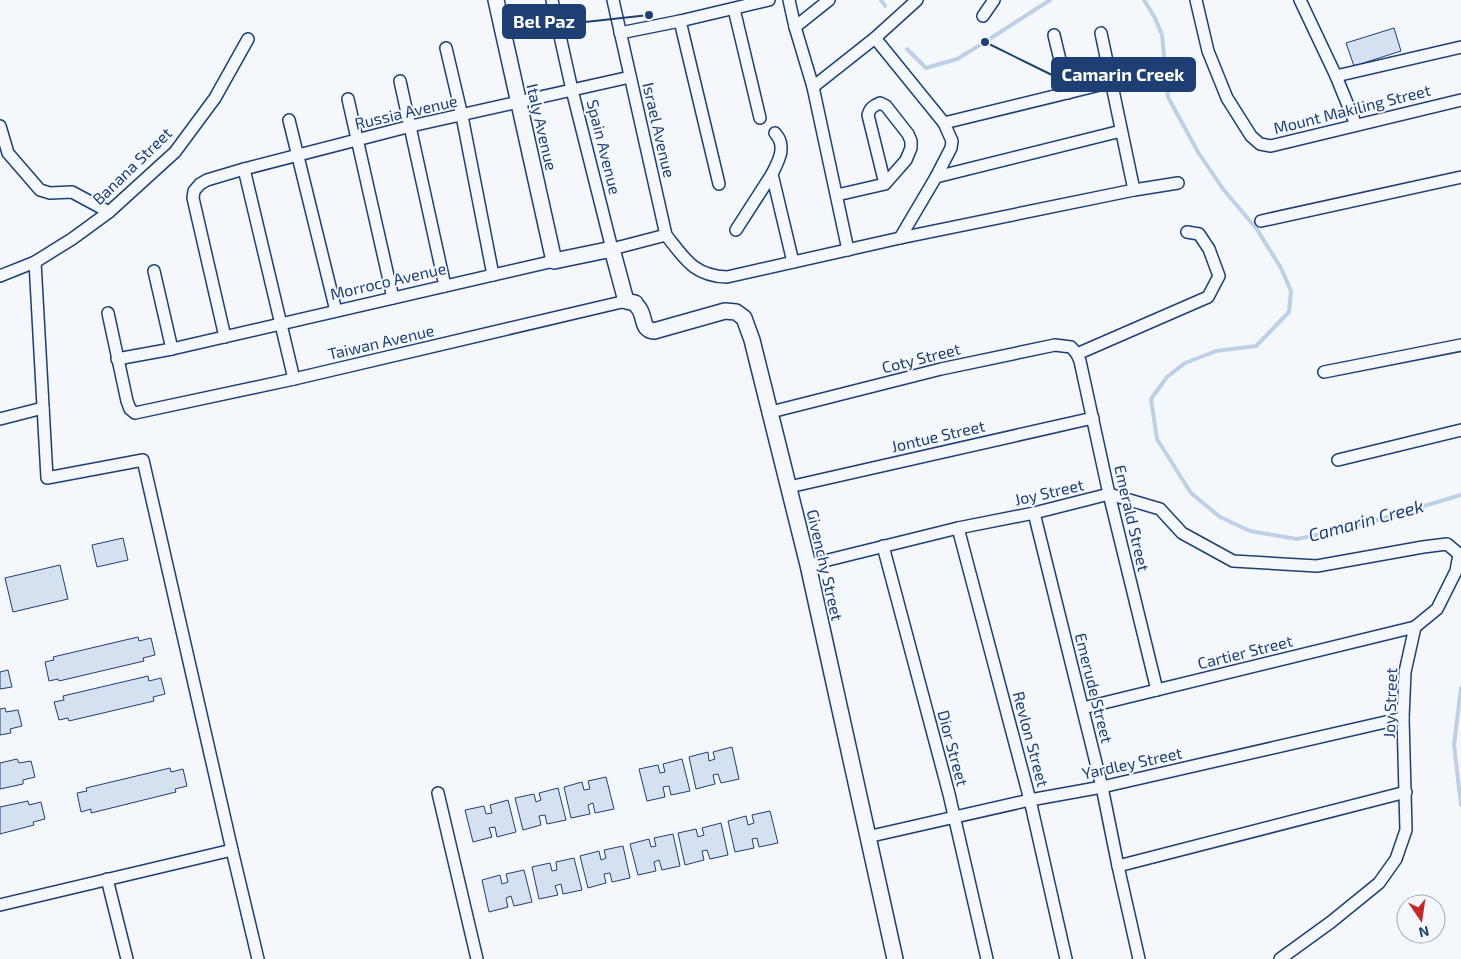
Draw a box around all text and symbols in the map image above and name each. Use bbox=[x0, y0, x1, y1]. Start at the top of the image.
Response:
callout: Bel Paz bbox=[503, 5, 585, 38]
text: Bel Paz bbox=[513, 10, 575, 32]
callout: Camarin Creek bbox=[1052, 58, 1195, 91]
text: Camarin Creek bbox=[1062, 63, 1184, 85]
street label: Israel Avenue bbox=[639, 80, 680, 179]
street label: Mount Makiling Street bbox=[1271, 80, 1432, 137]
street label: Italy Avenue bbox=[523, 82, 562, 172]
street label: Russia Avenue bbox=[353, 90, 459, 133]
street label: Spain Avenue bbox=[584, 97, 625, 196]
street label: Banana Street bbox=[88, 123, 175, 208]
street label: Morroco Avenue bbox=[328, 258, 448, 303]
street label: Taiwan Avenue bbox=[326, 320, 436, 363]
street label: Coty Street bbox=[880, 339, 962, 376]
street label: Jontue Street bbox=[889, 415, 987, 456]
street label: Emerald Street bbox=[1111, 463, 1154, 573]
street label: Joy Street bbox=[1012, 474, 1085, 509]
water label: Camarin Creek bbox=[1306, 494, 1426, 546]
street label: Givenchy Street bbox=[803, 507, 848, 622]
street label: Emerude Street bbox=[1072, 631, 1117, 745]
street label: Cartier Street bbox=[1195, 631, 1294, 672]
street label: Joy Street bbox=[1379, 667, 1400, 739]
street label: Revlon Street bbox=[1010, 689, 1053, 789]
street label: Dior Street bbox=[934, 708, 973, 788]
street label: Yardley Street bbox=[1080, 743, 1184, 782]
north arrow bbox=[1396, 894, 1446, 944]
text: N bbox=[1417, 923, 1431, 942]

